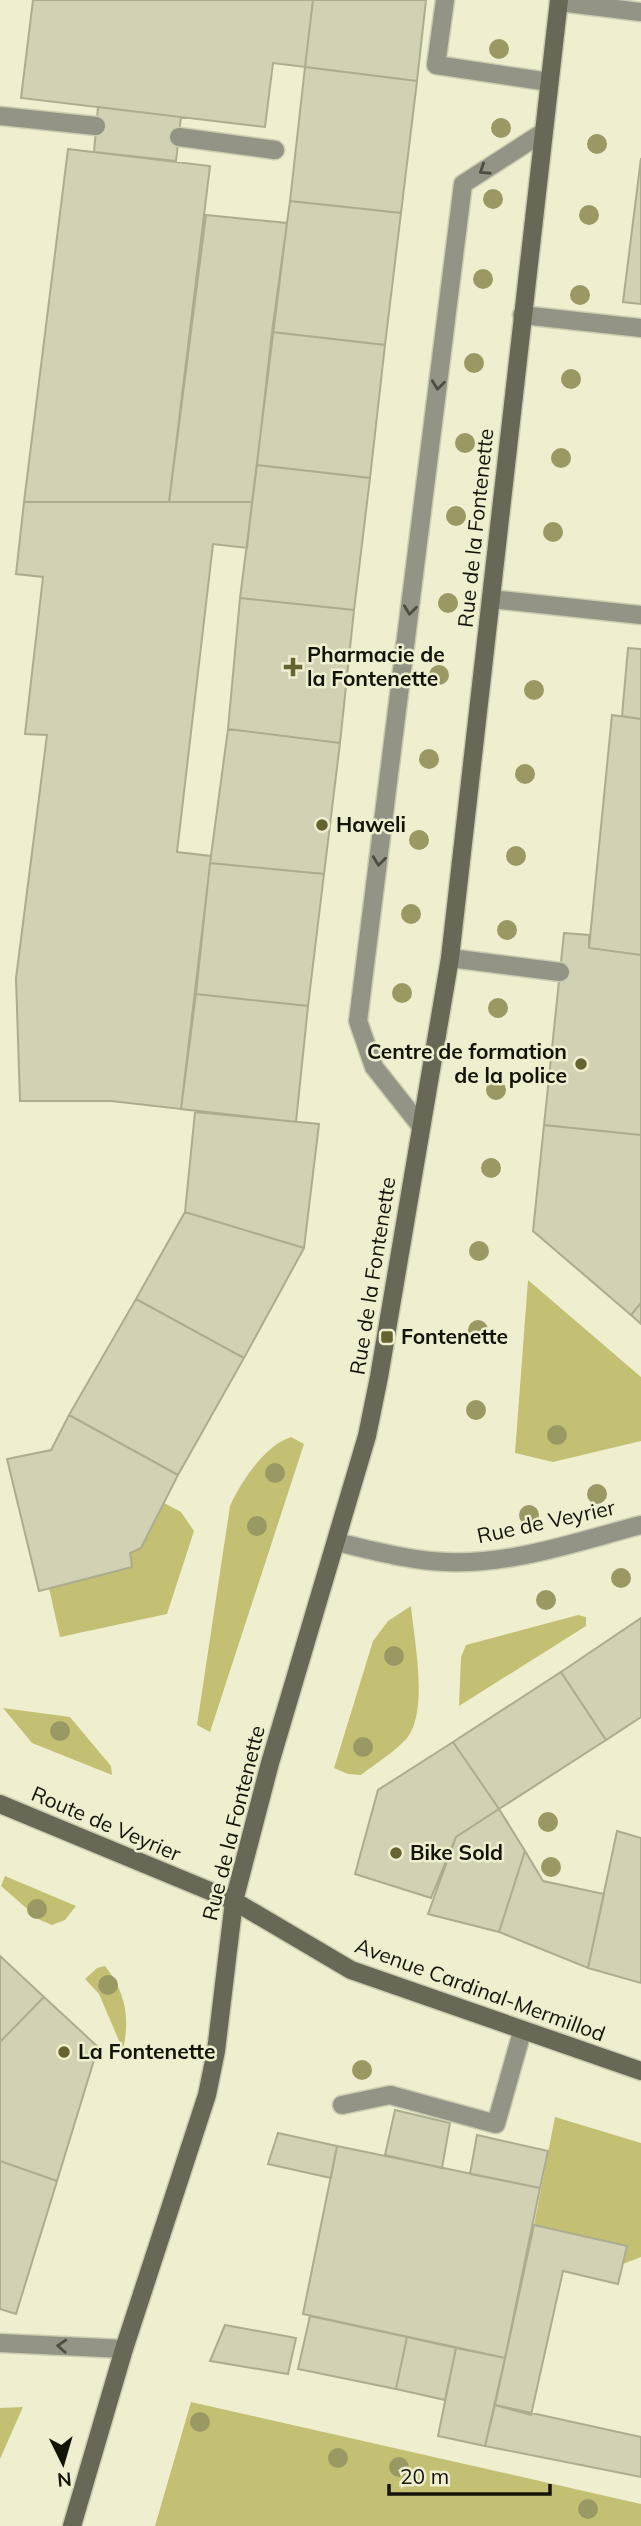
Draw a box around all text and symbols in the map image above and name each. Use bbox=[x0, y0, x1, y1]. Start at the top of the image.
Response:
one-way arrow bbox=[479, 162, 492, 175]
one-way arrow bbox=[431, 379, 446, 391]
street label: Rue de la Fontenette bbox=[452, 427, 498, 629]
one-way arrow bbox=[403, 605, 418, 616]
place label: Pharmacie de la Fontenette bbox=[307, 641, 445, 691]
marker: Pharmacie de la Fontenette bbox=[285, 659, 301, 675]
place label: Haweli bbox=[336, 811, 406, 837]
marker: Haweli bbox=[314, 817, 330, 833]
one-way arrow bbox=[372, 855, 387, 866]
place label: Centre de formation de la police bbox=[367, 1038, 567, 1088]
marker: Centre de formation de la police bbox=[573, 1056, 589, 1072]
street label: Rue de la Fontenette bbox=[344, 1175, 400, 1377]
place label: Fontenette bbox=[401, 1323, 508, 1349]
marker: Fontenette bbox=[379, 1329, 395, 1345]
street label: Rue de Veyrier bbox=[474, 1494, 618, 1548]
street label: Rue de la Fontenette bbox=[196, 1723, 270, 1923]
street label: Route de Veyrier bbox=[28, 1780, 185, 1866]
place label: Bike Sold bbox=[410, 1839, 503, 1865]
marker: Bike Sold bbox=[388, 1845, 404, 1861]
street label: Avenue Cardinal-Mermillod bbox=[352, 1932, 609, 2046]
place label: La Fontenette bbox=[78, 2038, 216, 2064]
marker: La Fontenette bbox=[56, 2044, 72, 2060]
one-way arrow bbox=[56, 2338, 67, 2353]
north arrow bbox=[28, 2428, 98, 2498]
scale bar bbox=[389, 2452, 550, 2496]
text: 20 m bbox=[400, 2463, 449, 2489]
text: N bbox=[56, 2467, 73, 2493]

